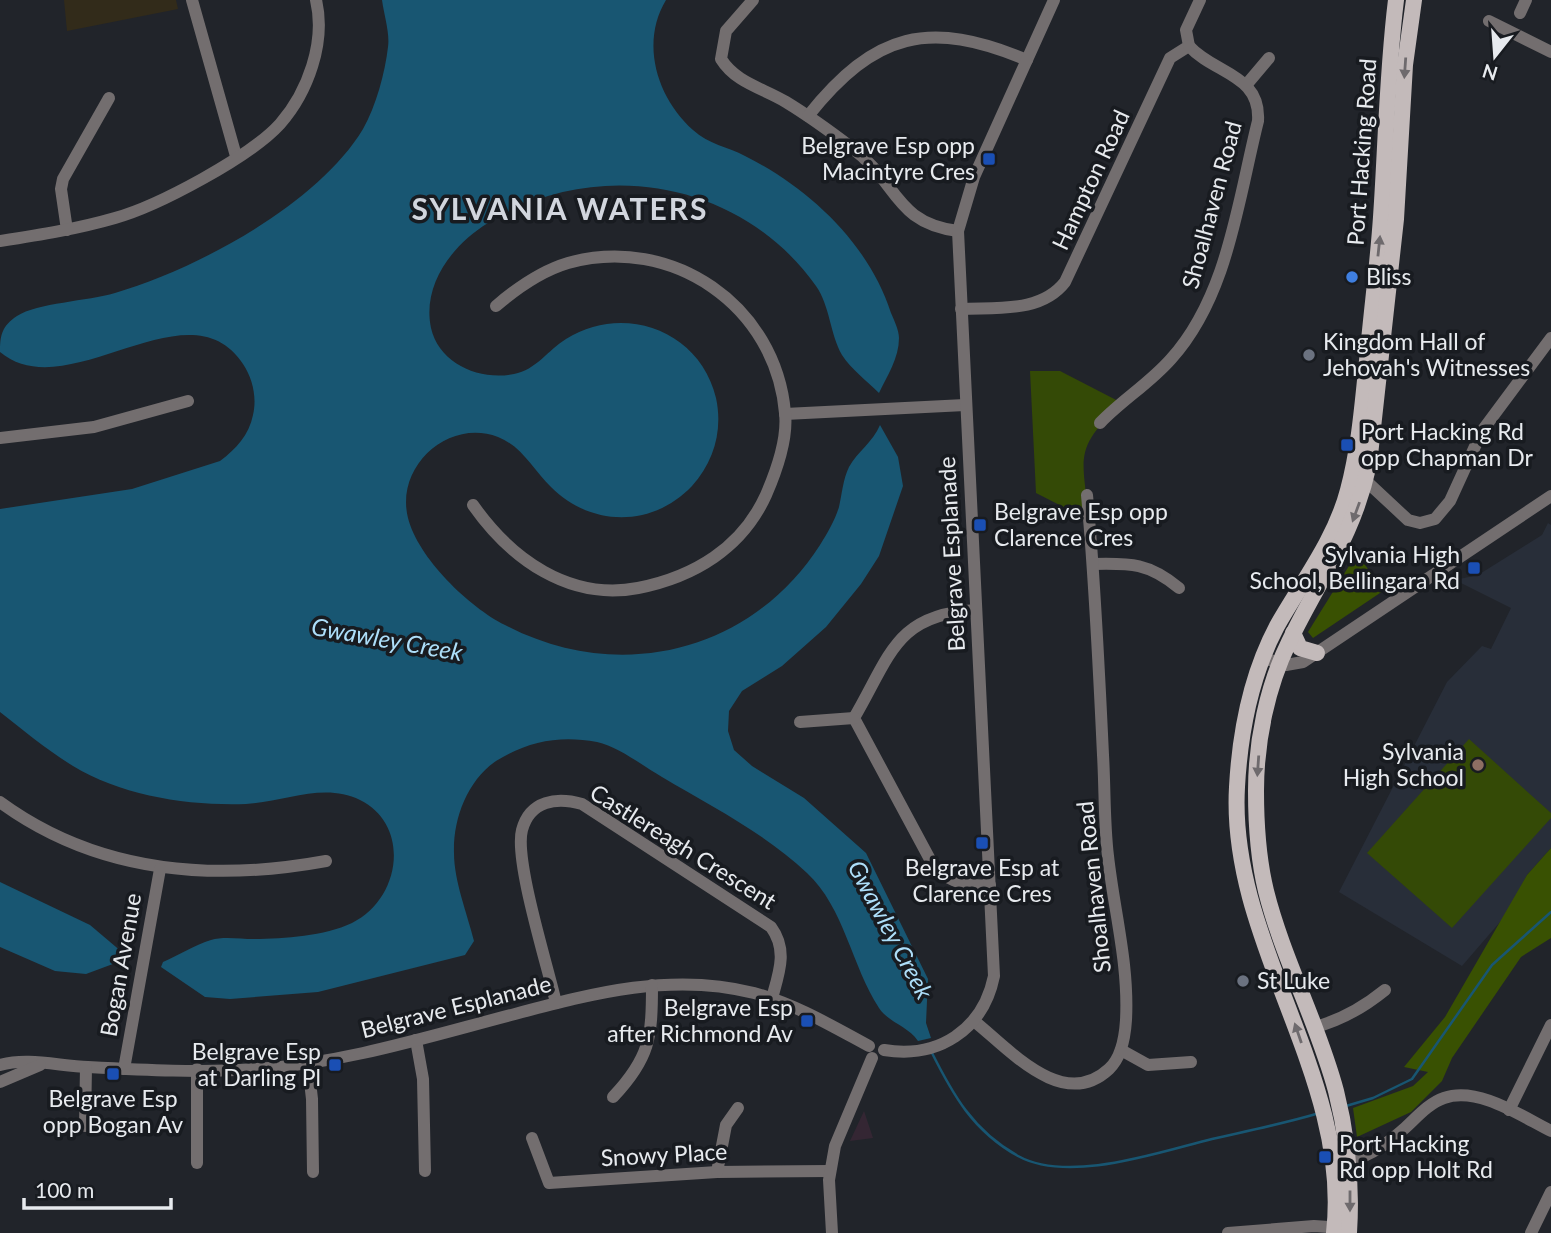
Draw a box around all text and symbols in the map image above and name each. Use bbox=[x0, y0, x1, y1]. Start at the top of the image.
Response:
north arrow bbox=[1460, 21, 1530, 91]
one-way arrow bbox=[1400, 57, 1411, 79]
street label: Port Hacking Road bbox=[1341, 58, 1382, 246]
text: N bbox=[1480, 60, 1500, 86]
street label: Hampton Road bbox=[1045, 105, 1135, 254]
street label: Shoalhaven Road bbox=[1175, 118, 1247, 292]
place label: Belgrave Esp opp Macintyre Cres bbox=[801, 131, 975, 185]
marker: Belgrave Esp opp Macintyre Cres bbox=[981, 151, 997, 167]
district label: SYLVANIA WATERS bbox=[411, 190, 709, 226]
one-way arrow bbox=[1373, 234, 1384, 256]
place label: Bliss bbox=[1366, 262, 1412, 290]
marker: Bliss bbox=[1344, 269, 1360, 285]
place label: Kingdom Hall of Jehovah's Witnesses bbox=[1323, 327, 1530, 381]
marker: Kingdom Hall of Jehovah's Witnesses bbox=[1301, 347, 1317, 363]
place label: Port Hacking Rd opp Chapman Dr bbox=[1361, 417, 1534, 471]
marker: Port Hacking Rd opp Chapman Dr bbox=[1339, 437, 1355, 453]
street label: Belgrave Esplanade bbox=[932, 456, 970, 652]
place label: Belgrave Esp opp Clarence Cres bbox=[994, 497, 1168, 551]
one-way arrow bbox=[1351, 502, 1362, 523]
marker: Belgrave Esp opp Clarence Cres bbox=[972, 517, 988, 533]
place label: Sylvania High School, Bellingara Rd bbox=[1250, 540, 1460, 594]
marker: Sylvania High School, Bellingara Rd bbox=[1466, 560, 1482, 576]
water label: Gwawley Creek bbox=[309, 611, 466, 666]
place label: Sylvania High School bbox=[1343, 737, 1464, 791]
one-way arrow bbox=[1252, 755, 1263, 777]
marker: Sylvania High School bbox=[1470, 757, 1486, 773]
street label: Castlereagh Crescent bbox=[585, 778, 782, 915]
street label: Shoalhaven Road bbox=[1070, 800, 1116, 974]
marker: Belgrave Esp at Clarence Cres bbox=[974, 835, 990, 851]
place label: Belgrave Esp at Clarence Cres bbox=[905, 853, 1060, 907]
water label: Gwawley Creek bbox=[843, 855, 940, 1004]
street label: Bogan Avenue bbox=[94, 891, 146, 1039]
place label: St Luke bbox=[1257, 966, 1330, 994]
street label: Belgrave Esplanade bbox=[358, 969, 554, 1043]
marker: St Luke bbox=[1235, 973, 1251, 989]
place label: Belgrave Esp after Richmond Av bbox=[607, 993, 793, 1047]
marker: Belgrave Esp after Richmond Av bbox=[799, 1013, 815, 1029]
one-way arrow bbox=[1292, 1023, 1302, 1044]
place label: Belgrave Esp at Darling Pl bbox=[192, 1037, 321, 1091]
marker: Belgrave Esp at Darling Pl bbox=[327, 1057, 343, 1073]
marker: Belgrave Esp opp Bogan Av bbox=[105, 1066, 121, 1082]
place label: Belgrave Esp opp Bogan Av bbox=[43, 1084, 183, 1138]
place label: Port Hacking Rd opp Holt Rd bbox=[1339, 1129, 1493, 1183]
street label: Snowy Place bbox=[600, 1137, 728, 1171]
marker: Port Hacking Rd opp Holt Rd bbox=[1317, 1149, 1333, 1165]
scale bar bbox=[24, 1166, 172, 1210]
text: 100 m bbox=[35, 1177, 94, 1202]
one-way arrow bbox=[1344, 1190, 1356, 1212]

